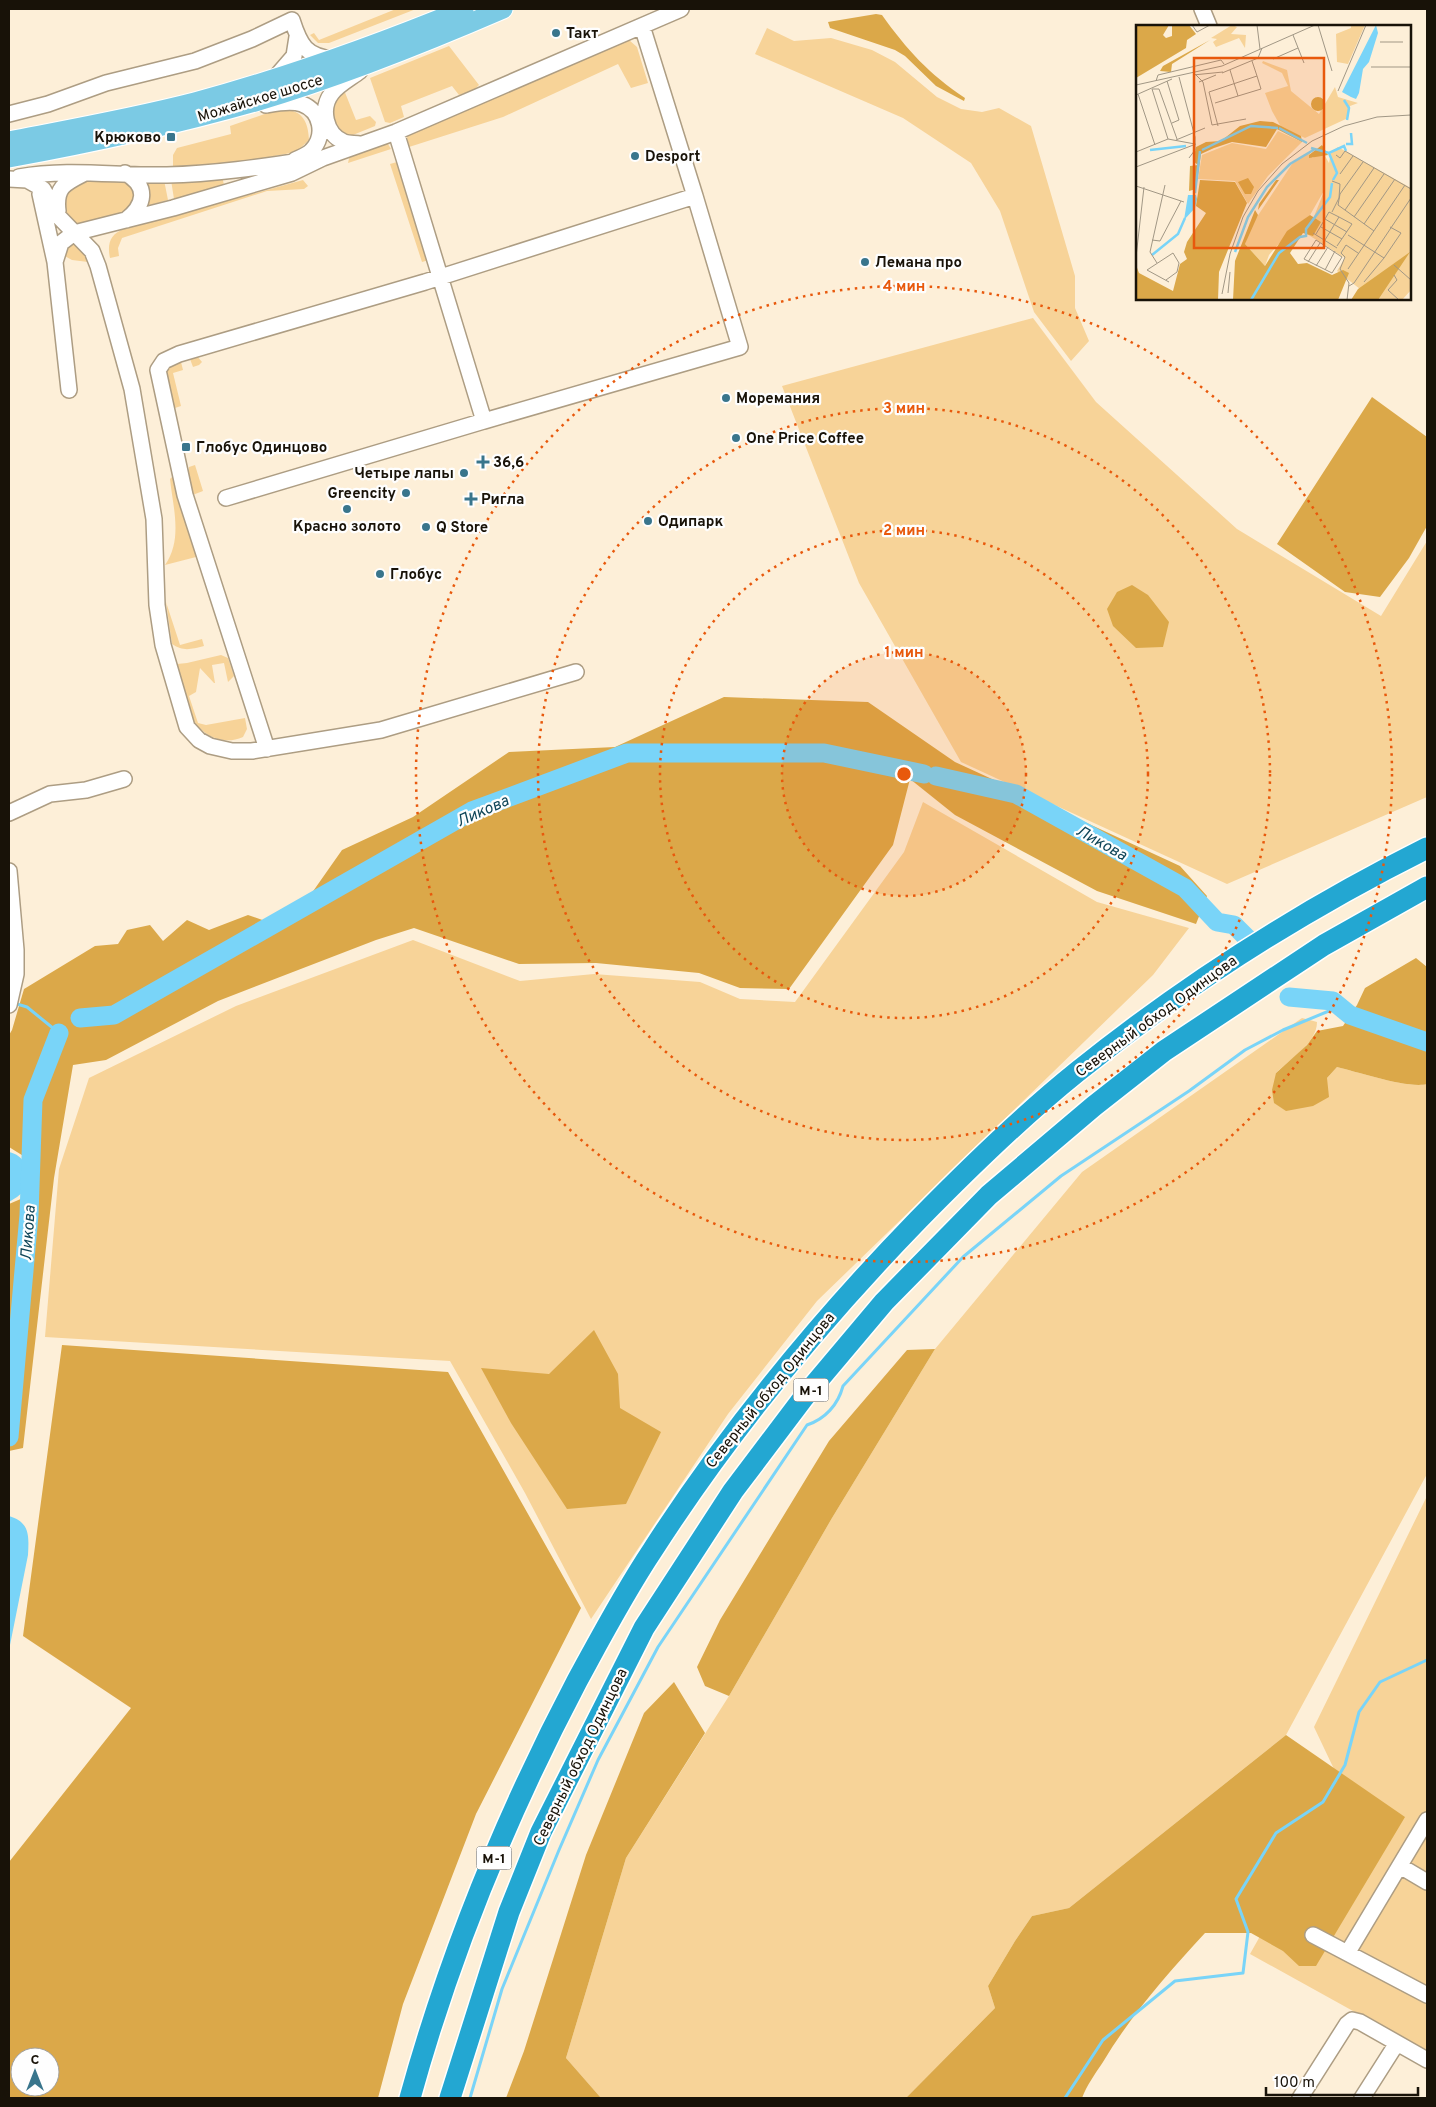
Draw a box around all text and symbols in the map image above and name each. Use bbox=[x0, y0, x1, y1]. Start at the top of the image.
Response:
place label: Такт bbox=[566, 25, 598, 44]
inset map bbox=[1136, 25, 1411, 300]
marker: Такт bbox=[550, 27, 562, 39]
street label: Можайское шоссе bbox=[196, 71, 325, 128]
place label: Крюково bbox=[94, 129, 161, 148]
marker: Крюково bbox=[165, 131, 177, 143]
place label: Desport bbox=[645, 148, 700, 167]
marker: Desport bbox=[629, 150, 641, 162]
place label: Лемана про bbox=[875, 254, 962, 273]
marker: Лемана про bbox=[859, 256, 871, 268]
text: 4 мин bbox=[883, 278, 925, 297]
place label: Моремания bbox=[736, 390, 820, 409]
marker: Моремания bbox=[720, 392, 732, 404]
text: 3 мин bbox=[883, 400, 925, 419]
place label: One Price Coffee bbox=[746, 430, 864, 449]
marker: One Price Coffee bbox=[730, 432, 742, 444]
place label: Глобус Одинцово bbox=[196, 439, 327, 458]
marker: Глобус Одинцово bbox=[180, 441, 192, 453]
place label: 36,6 bbox=[493, 454, 524, 473]
marker: 36,6 bbox=[477, 456, 489, 468]
place label: Четыре лапы bbox=[354, 465, 454, 484]
marker: Четыре лапы bbox=[458, 467, 470, 479]
place label: Greencity bbox=[327, 485, 396, 504]
marker: Greencity bbox=[400, 487, 412, 499]
place label: Ригла bbox=[481, 491, 524, 510]
marker: Ригла bbox=[465, 493, 477, 505]
marker: Красно золото bbox=[341, 503, 353, 515]
place label: Одипарк bbox=[658, 513, 723, 532]
marker: Одипарк bbox=[642, 515, 654, 527]
place label: Красно золото bbox=[293, 518, 401, 537]
place label: Q Store bbox=[436, 519, 488, 538]
marker: Q Store bbox=[420, 521, 432, 533]
text: 2 мин bbox=[883, 522, 925, 541]
place label: Глобус bbox=[390, 566, 442, 585]
marker: Глобус bbox=[374, 568, 386, 580]
text: 1 мин bbox=[885, 644, 923, 663]
centre of rings bbox=[895, 765, 913, 783]
water label: Ликова bbox=[453, 791, 513, 832]
water label: Ликова bbox=[1072, 822, 1131, 866]
street label: Северный обход Одинцова bbox=[1072, 952, 1241, 1082]
water label: Ликова bbox=[17, 1204, 41, 1261]
street label: Северный обход Одинцова bbox=[702, 1309, 840, 1473]
road number: М-1 bbox=[794, 1378, 828, 1402]
street label: Северный обход Одинцова bbox=[530, 1666, 633, 1850]
road number: М-1 bbox=[476, 1846, 512, 1870]
north arrow bbox=[10, 2047, 60, 2097]
text: С bbox=[31, 2052, 40, 2069]
scale bar bbox=[1266, 2064, 1418, 2096]
text: 100 m bbox=[1274, 2074, 1315, 2093]

